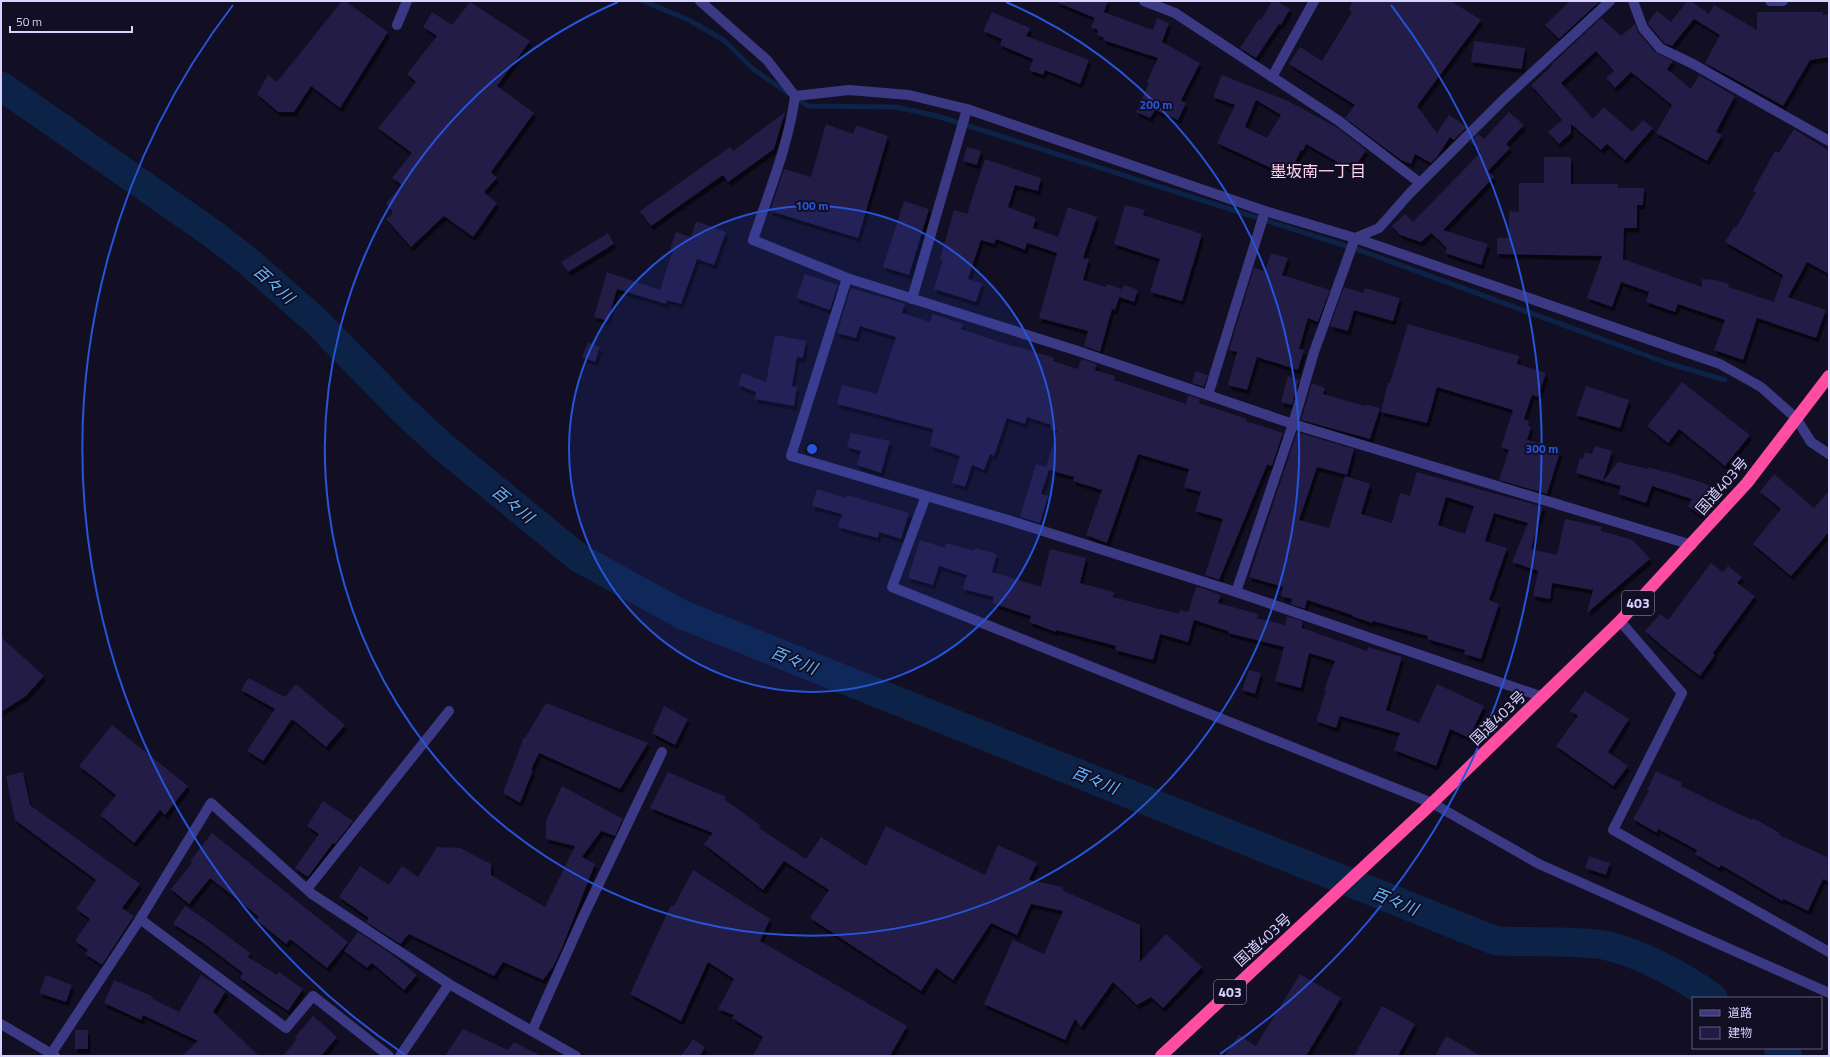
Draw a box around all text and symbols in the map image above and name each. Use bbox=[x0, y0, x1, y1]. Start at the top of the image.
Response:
scale bar bbox=[10, 8, 132, 34]
text: 50 m bbox=[16, 12, 42, 31]
text: 200 m bbox=[1140, 95, 1172, 114]
district label: 墨坂南一丁目 bbox=[1270, 159, 1366, 183]
text: 100 m bbox=[796, 196, 828, 215]
water label: 百々川 bbox=[248, 259, 301, 310]
text: 300 m bbox=[1526, 439, 1558, 458]
centre of rings bbox=[805, 442, 819, 456]
street label: 国道403号 bbox=[1690, 452, 1753, 520]
water label: 百々川 bbox=[487, 480, 541, 530]
road number: 403 bbox=[1622, 591, 1654, 615]
water label: 百々川 bbox=[767, 640, 823, 681]
street label: 国道403号 bbox=[1464, 685, 1531, 750]
water label: 百々川 bbox=[1068, 760, 1124, 801]
water label: 百々川 bbox=[1368, 881, 1424, 922]
street label: 国道403号 bbox=[1229, 908, 1296, 972]
road number: 403 bbox=[1214, 980, 1246, 1004]
legend bbox=[1692, 997, 1822, 1049]
text: 道路 bbox=[1728, 1003, 1752, 1022]
text: 建物 bbox=[1728, 1023, 1752, 1042]

